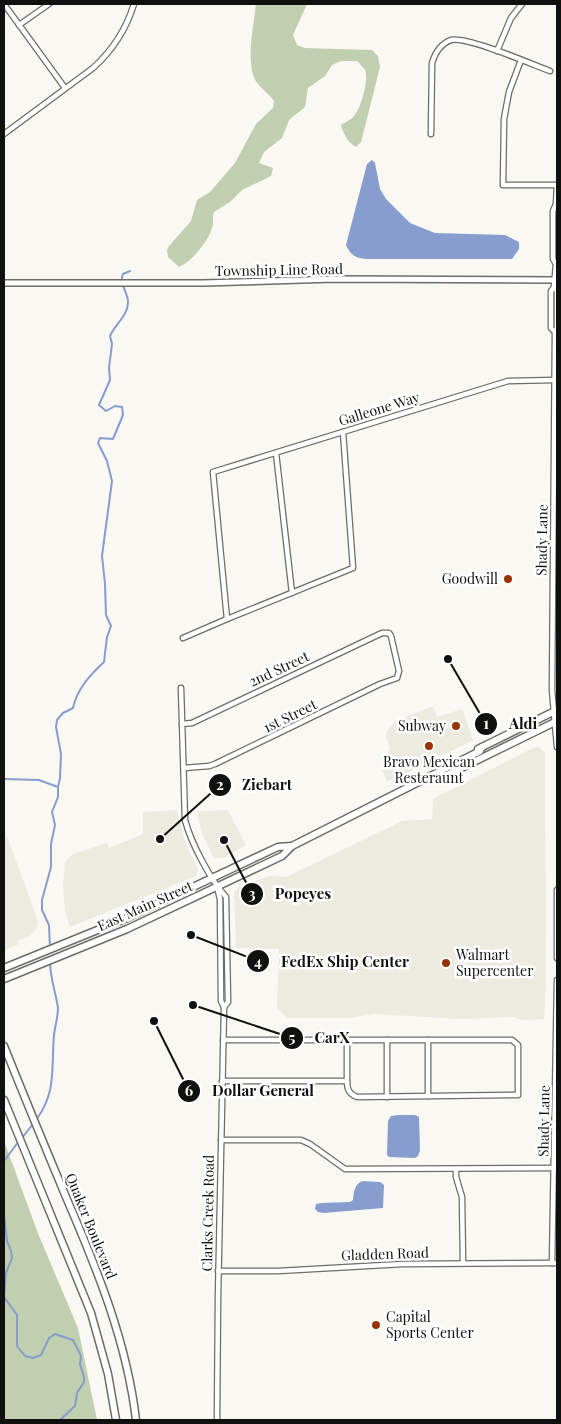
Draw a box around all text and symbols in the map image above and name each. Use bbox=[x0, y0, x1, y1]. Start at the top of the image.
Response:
street label: Township Line Road bbox=[215, 259, 343, 280]
street label: Galleone Way bbox=[336, 387, 422, 430]
street label: Shady Lane bbox=[531, 504, 552, 576]
place label: Goodwill bbox=[442, 569, 498, 588]
marker: Goodwill bbox=[502, 573, 514, 585]
street label: 2nd Street bbox=[246, 646, 313, 691]
street label: 1st Street bbox=[260, 694, 321, 737]
callout: Aldi bbox=[474, 709, 547, 739]
text: 1 bbox=[483, 713, 489, 733]
text: Aldi bbox=[508, 713, 537, 733]
place label: Subway bbox=[398, 716, 446, 735]
marker: Subway bbox=[450, 720, 462, 732]
marker: Bravo Mexican Resteraunt bbox=[423, 740, 435, 752]
place label: Bravo Mexican Resteraunt bbox=[383, 752, 476, 787]
callout: Ziebart bbox=[207, 770, 303, 800]
text: 2 bbox=[216, 774, 224, 794]
text: Ziebart bbox=[242, 774, 293, 794]
street label: East Main Street bbox=[94, 876, 196, 935]
callout: Popeyes bbox=[240, 879, 341, 909]
text: 3 bbox=[248, 883, 256, 903]
text: Popeyes bbox=[275, 883, 331, 903]
place label: Walmart Supercenter bbox=[455, 945, 534, 980]
callout: FedEx Ship Center bbox=[246, 946, 419, 976]
text: 4 bbox=[254, 951, 262, 971]
text: FedEx Ship Center bbox=[281, 951, 409, 971]
marker: Walmart Supercenter bbox=[440, 957, 452, 969]
callout: CarX bbox=[280, 1023, 360, 1053]
text: 5 bbox=[289, 1027, 296, 1047]
text: CarX bbox=[314, 1027, 350, 1047]
callout: Dollar General bbox=[176, 1076, 324, 1106]
text: 6 bbox=[185, 1080, 193, 1100]
text: Dollar General bbox=[212, 1080, 314, 1100]
street label: Shady Lane bbox=[533, 1085, 554, 1157]
street label: Clarks Creek Road bbox=[197, 1155, 218, 1271]
street label: Quaker Boulevard bbox=[62, 1170, 121, 1282]
street label: Gladden Road bbox=[341, 1242, 429, 1265]
place label: Capital Sports Center bbox=[386, 1307, 474, 1342]
marker: Capital Sports Center bbox=[370, 1319, 382, 1331]

